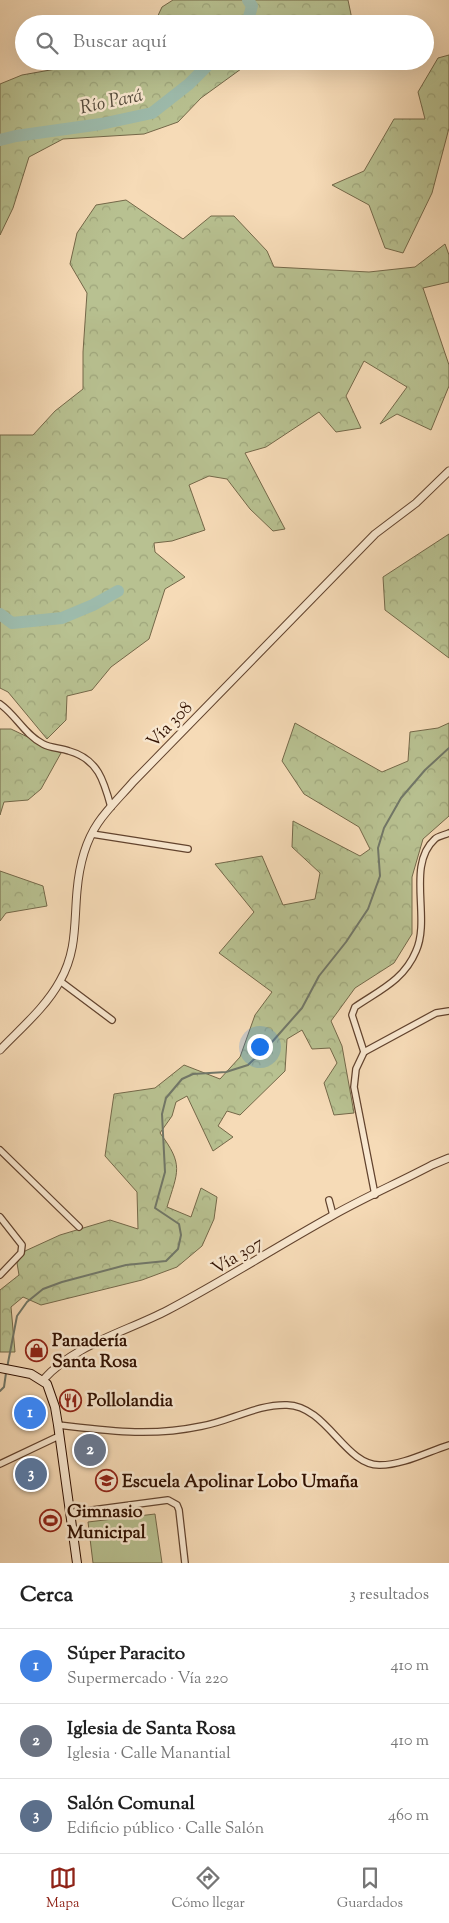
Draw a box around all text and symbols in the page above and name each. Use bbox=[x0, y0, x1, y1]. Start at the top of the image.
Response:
search box bbox=[15, 15, 434, 70]
icon: search bbox=[33, 29, 61, 57]
text: Buscar aquí bbox=[73, 29, 167, 56]
water label: Río Pará bbox=[78, 83, 146, 122]
street label: Vía 308 bbox=[142, 696, 199, 755]
your location bbox=[247, 1034, 273, 1060]
street label: Vía 307 bbox=[207, 1231, 269, 1282]
place label: Panadería Santa Rosa bbox=[52, 1329, 138, 1376]
shop icon: Panadería Santa Rosa bbox=[24, 1338, 48, 1362]
restaurant icon: Pollolandia bbox=[59, 1388, 83, 1412]
place label: Pollolandia bbox=[87, 1389, 174, 1415]
pin: 1 bbox=[14, 1394, 46, 1432]
pin: 2 bbox=[74, 1431, 106, 1469]
pin: 3 bbox=[15, 1455, 47, 1493]
school or university icon: Escuela Apolinar Lobo Umaña bbox=[94, 1469, 118, 1493]
place label: Escuela Apolinar Lobo Umaña bbox=[122, 1470, 359, 1496]
place label: Gimnasio Municipal bbox=[67, 1500, 147, 1547]
sports icon: Gimnasio Municipal bbox=[39, 1509, 63, 1533]
text: Cerca bbox=[20, 1581, 73, 1611]
text: 3 resultados bbox=[349, 1584, 429, 1607]
text: Súper Paracito bbox=[67, 1641, 185, 1668]
text: 1 bbox=[33, 1655, 39, 1678]
text: 410 m bbox=[391, 1655, 429, 1678]
text: Supermercado · Vía 220 bbox=[67, 1668, 228, 1691]
text: Iglesia de Santa Rosa bbox=[67, 1716, 236, 1743]
text: 2 bbox=[32, 1730, 40, 1753]
text: 410 m bbox=[391, 1730, 429, 1753]
text: Iglesia · Calle Manantial bbox=[67, 1743, 231, 1766]
text: Salón Comunal bbox=[67, 1791, 195, 1818]
text: 3 bbox=[33, 1805, 39, 1828]
text: 460 m bbox=[388, 1805, 429, 1828]
text: Edificio público · Calle Salón bbox=[67, 1818, 264, 1841]
tab: Mapa bbox=[46, 1864, 79, 1914]
tab: Cómo llegar bbox=[172, 1864, 245, 1914]
tab: Guardados bbox=[337, 1864, 403, 1914]

